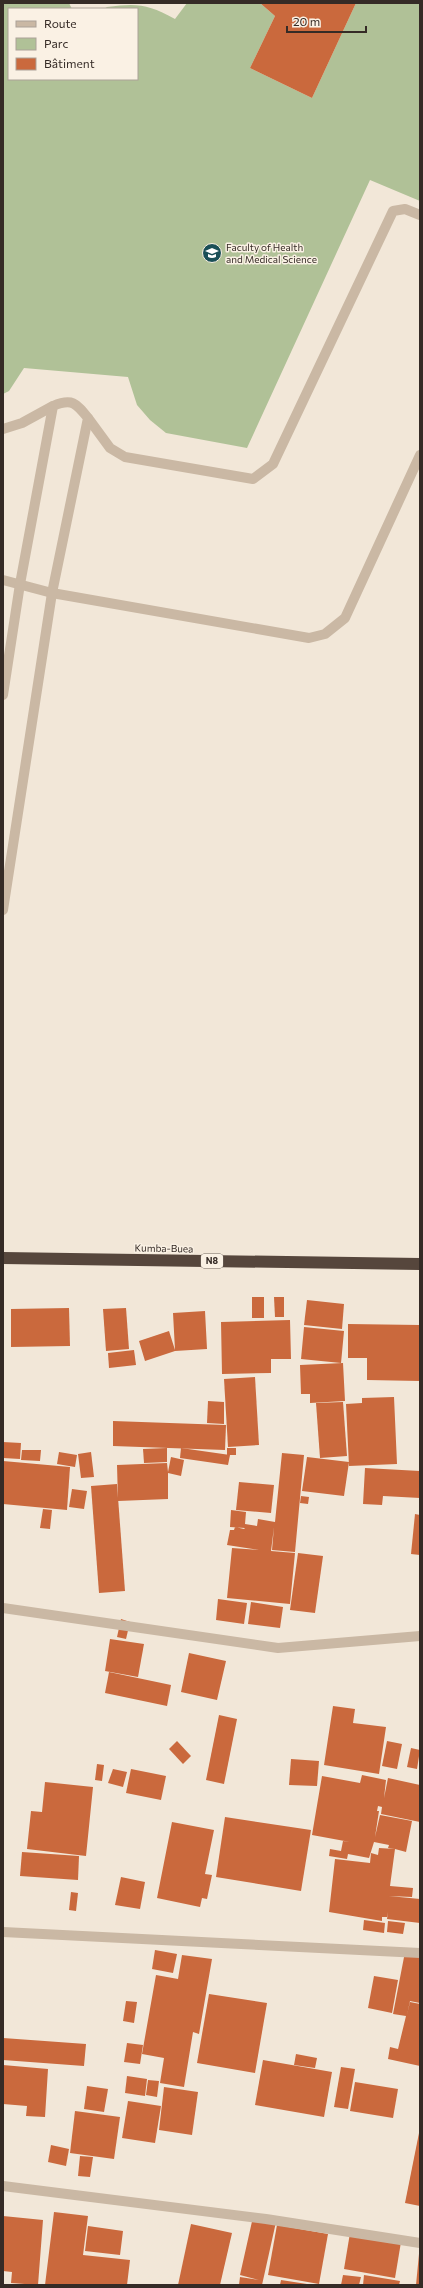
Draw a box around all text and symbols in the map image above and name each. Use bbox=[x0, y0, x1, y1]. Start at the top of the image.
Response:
legend bbox=[8, 8, 138, 80]
scale bar bbox=[287, 8, 366, 34]
text: 20 m bbox=[293, 14, 320, 28]
text: Route bbox=[44, 16, 77, 30]
text: Parc bbox=[44, 36, 68, 50]
text: Bâtiment bbox=[44, 56, 95, 70]
place label: Faculty of Health and Medical Science bbox=[226, 241, 317, 265]
school or university icon: Faculty of Health and Medical Science bbox=[201, 242, 223, 264]
street label: Kumba-Buea bbox=[134, 1241, 194, 1255]
road number: N8 bbox=[201, 1254, 223, 1268]

